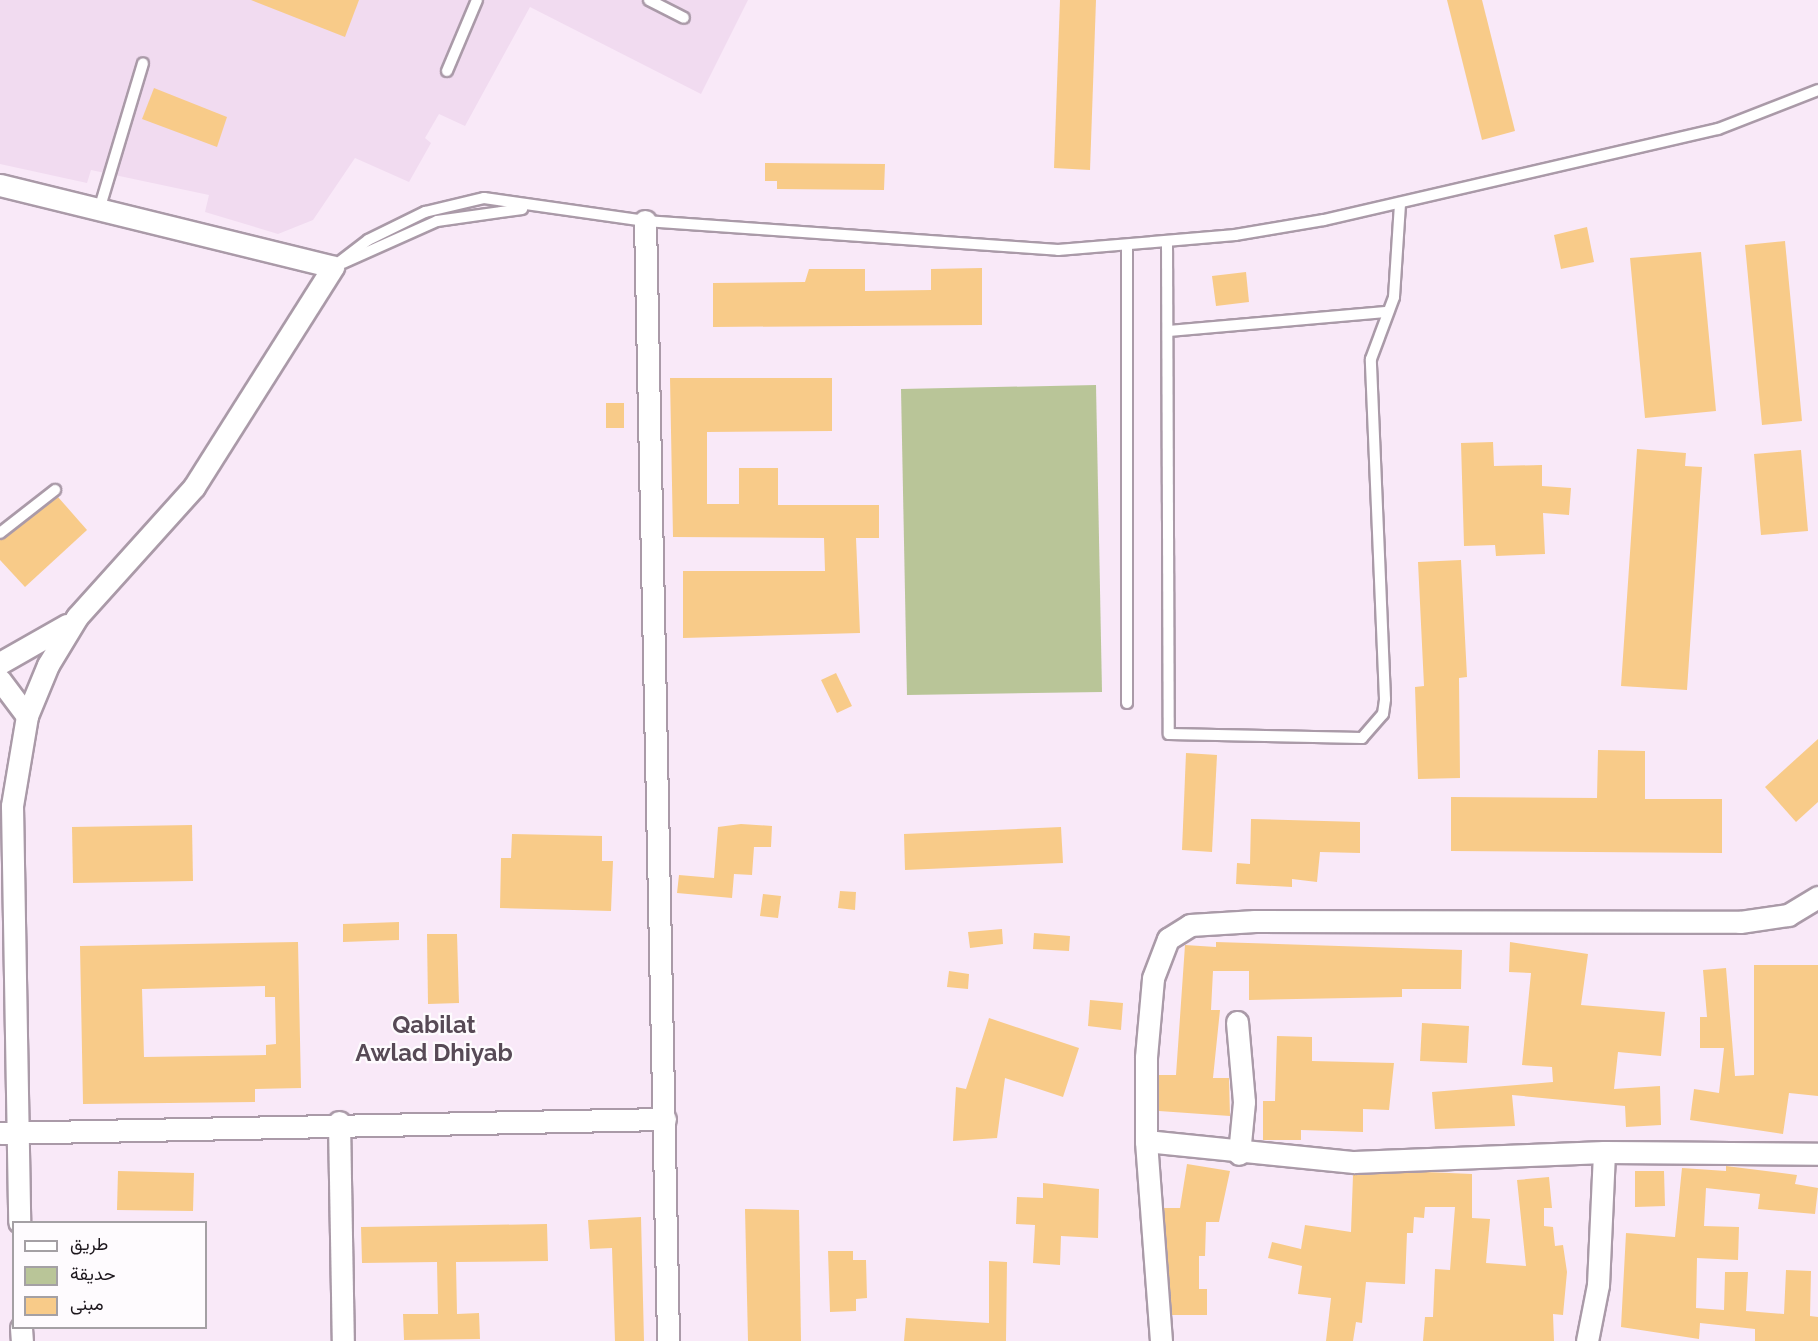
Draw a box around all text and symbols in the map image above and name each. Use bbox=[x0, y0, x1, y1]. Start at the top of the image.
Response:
district label: Qabilat Awlad Dhiyab bbox=[355, 1011, 513, 1067]
legend bbox=[12, 1221, 207, 1329]
text: طريق bbox=[70, 1233, 108, 1254]
text: حديقة bbox=[70, 1263, 116, 1284]
text: مبنى bbox=[70, 1293, 104, 1314]

